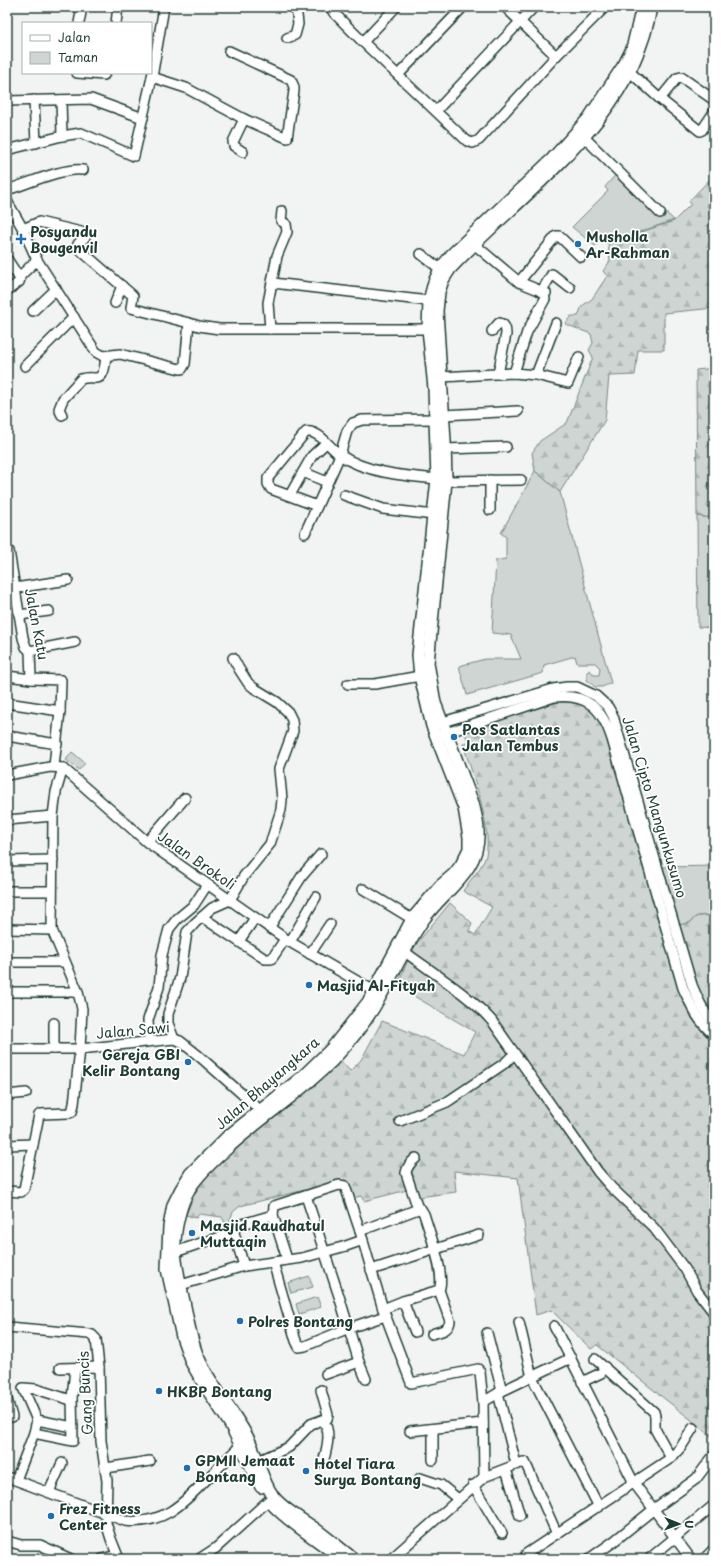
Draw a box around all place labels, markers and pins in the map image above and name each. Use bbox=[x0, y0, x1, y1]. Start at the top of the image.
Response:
place label: Posyandu Bougenvil bbox=[30, 221, 98, 258]
place label: Musholla Ar-Rahman bbox=[586, 226, 670, 263]
marker: Posyandu Bougenvil bbox=[15, 233, 27, 245]
marker: Musholla Ar-Rahman bbox=[573, 239, 583, 249]
place label: Pos Satlantas Jalan Tembus bbox=[462, 719, 560, 756]
marker: Pos Satlantas Jalan Tembus bbox=[449, 732, 459, 742]
place label: Masjid Al-Fityah bbox=[317, 975, 435, 996]
marker: Masjid Al-Fityah bbox=[304, 980, 314, 990]
place label: Gereja GBI Kelir Bontang bbox=[82, 1044, 180, 1081]
marker: Gereja GBI Kelir Bontang bbox=[183, 1057, 193, 1067]
place label: Masjid Raudhatul Muttaqin bbox=[200, 1215, 324, 1252]
marker: Masjid Raudhatul Muttaqin bbox=[187, 1228, 197, 1238]
place label: Polres Bontang bbox=[248, 1311, 353, 1332]
marker: Polres Bontang bbox=[235, 1316, 245, 1326]
place label: HKBP Bontang bbox=[167, 1381, 272, 1402]
marker: HKBP Bontang bbox=[154, 1386, 164, 1396]
place label: GPMII Jemaat Bontang bbox=[195, 1450, 295, 1487]
place label: Hotel Tiara Surya Bontang bbox=[314, 1453, 421, 1490]
marker: GPMII Jemaat Bontang bbox=[182, 1463, 192, 1473]
marker: Hotel Tiara Surya Bontang bbox=[301, 1466, 311, 1476]
place label: Frez Fitness Center bbox=[59, 1498, 141, 1535]
marker: Frez Fitness Center bbox=[46, 1511, 56, 1521]

